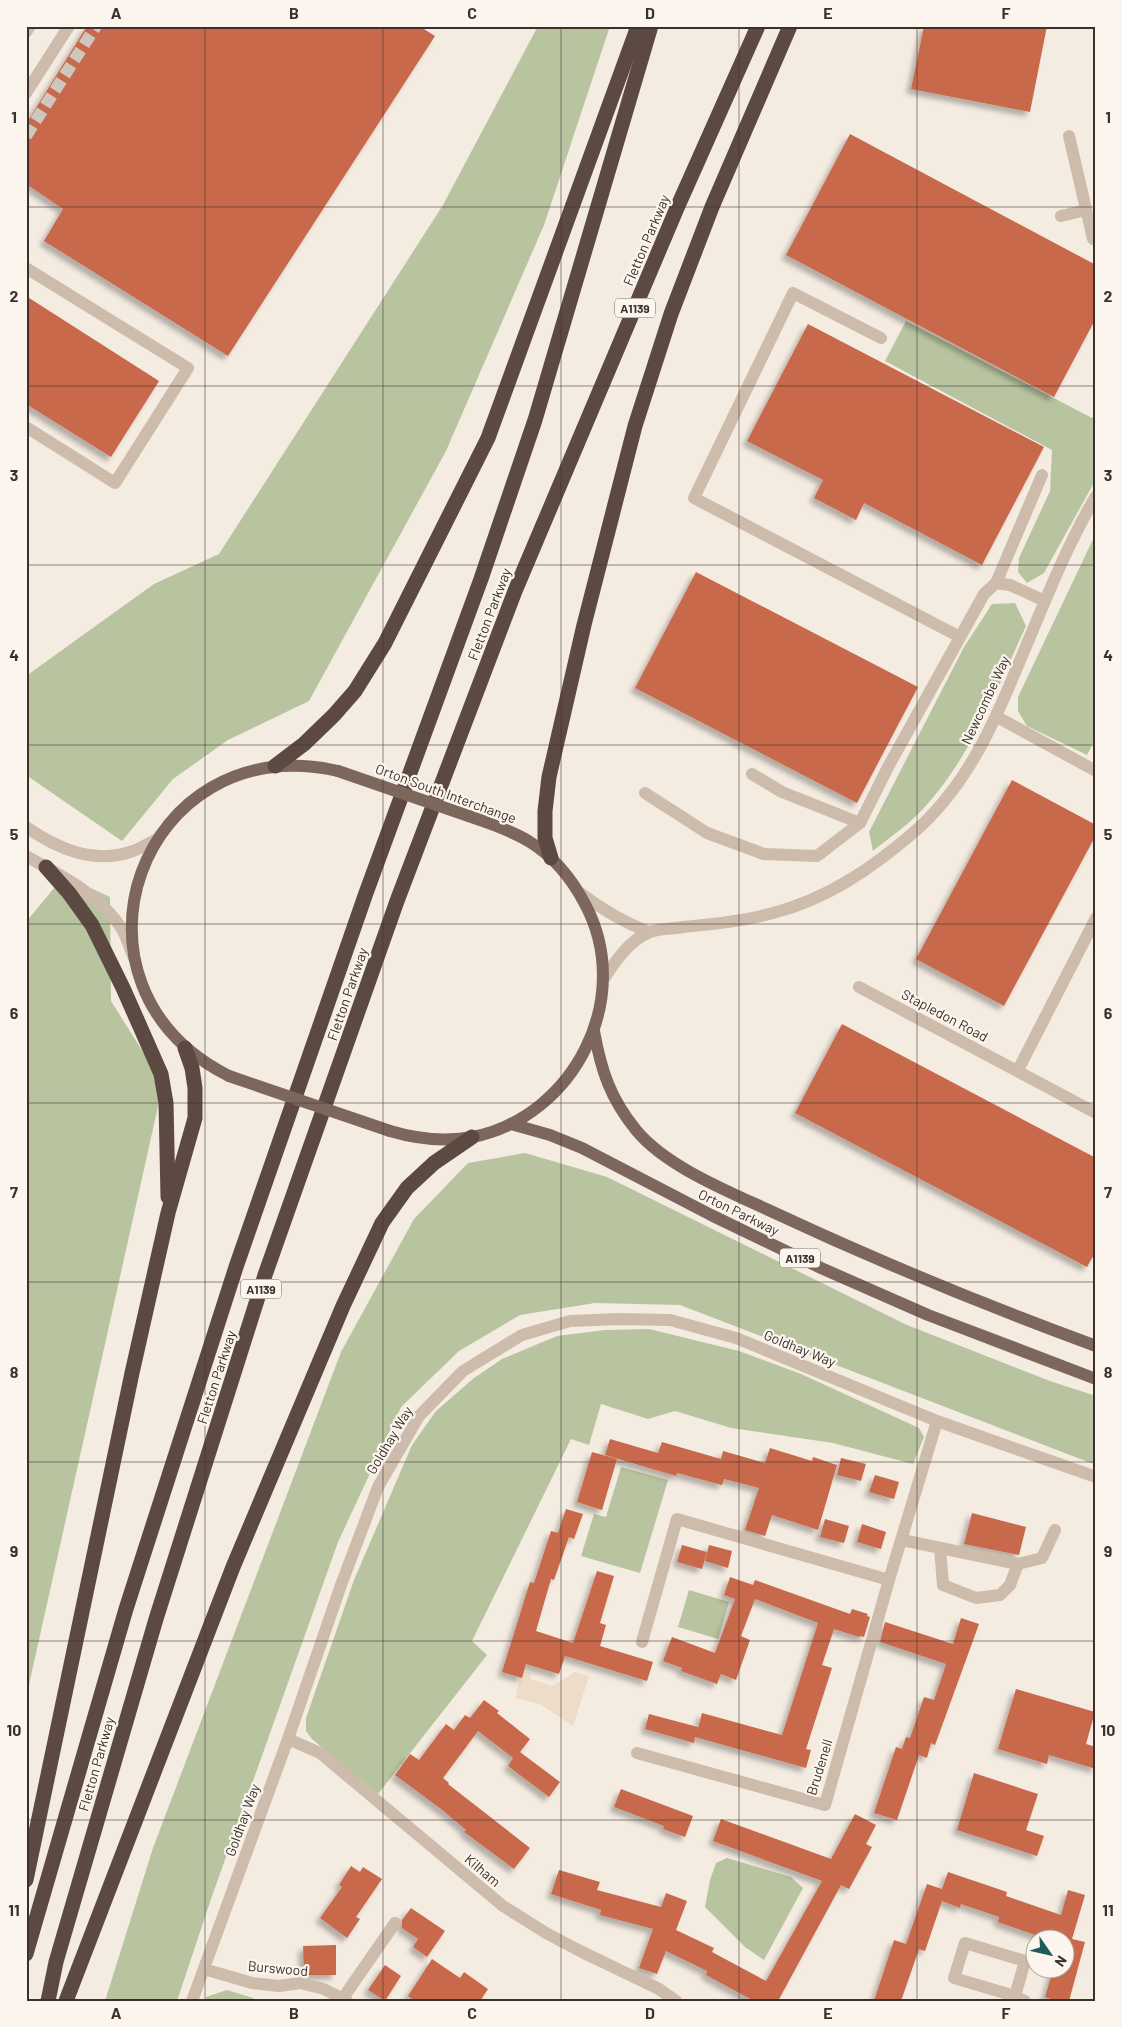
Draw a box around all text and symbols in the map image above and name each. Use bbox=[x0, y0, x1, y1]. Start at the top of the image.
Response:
text: A bbox=[111, 3, 122, 22]
text: B bbox=[289, 3, 299, 22]
text: C bbox=[467, 3, 477, 22]
text: D bbox=[645, 3, 655, 22]
text: E bbox=[823, 3, 833, 22]
text: F bbox=[1002, 3, 1011, 22]
text: 1 bbox=[11, 107, 17, 126]
text: 1 bbox=[1105, 107, 1111, 126]
street label: Fletton Parkway bbox=[619, 191, 673, 288]
text: 2 bbox=[10, 286, 19, 305]
text: 2 bbox=[1104, 286, 1113, 305]
road number: A1139 bbox=[615, 298, 655, 318]
text: 3 bbox=[10, 465, 18, 484]
text: 3 bbox=[1104, 465, 1112, 484]
street label: Fletton Parkway bbox=[464, 565, 515, 663]
text: 4 bbox=[9, 645, 19, 664]
text: 4 bbox=[1103, 645, 1113, 664]
street label: Newcombe Way bbox=[957, 652, 1013, 747]
street label: Orton South Interchange bbox=[373, 760, 519, 826]
text: 5 bbox=[10, 824, 19, 843]
text: 5 bbox=[1104, 824, 1113, 843]
street label: Fletton Parkway bbox=[323, 945, 371, 1043]
street label: Stapledon Road bbox=[899, 985, 991, 1045]
text: 6 bbox=[10, 1003, 19, 1022]
text: 6 bbox=[1104, 1003, 1113, 1022]
text: 7 bbox=[10, 1182, 18, 1201]
text: 7 bbox=[1104, 1182, 1112, 1201]
street label: Orton Parkway bbox=[696, 1185, 783, 1239]
road number: A1139 bbox=[780, 1248, 820, 1268]
road number: A1139 bbox=[241, 1280, 281, 1298]
street label: Goldhay Way bbox=[762, 1326, 839, 1370]
street label: Fletton Parkway bbox=[193, 1328, 239, 1426]
text: 8 bbox=[10, 1362, 19, 1381]
text: 8 bbox=[1104, 1362, 1113, 1381]
street label: Goldhay Way bbox=[362, 1403, 416, 1477]
text: 9 bbox=[10, 1541, 18, 1560]
text: 9 bbox=[1104, 1541, 1112, 1560]
street label: Fletton Parkway bbox=[74, 1714, 118, 1813]
text: 10 bbox=[7, 1720, 21, 1739]
text: 10 bbox=[1101, 1720, 1115, 1739]
street label: Brudenell bbox=[802, 1737, 836, 1797]
street label: Goldhay Way bbox=[221, 1781, 263, 1859]
street label: Kilham bbox=[462, 1850, 504, 1890]
text: 11 bbox=[8, 1900, 20, 1919]
text: 11 bbox=[1102, 1900, 1114, 1919]
north arrow bbox=[1024, 1930, 1074, 1980]
text: N bbox=[1052, 1953, 1071, 1970]
street label: Burswood bbox=[247, 1957, 309, 1979]
text: A bbox=[111, 2003, 122, 2022]
text: B bbox=[289, 2003, 299, 2022]
text: C bbox=[467, 2003, 477, 2022]
text: D bbox=[645, 2003, 655, 2022]
text: E bbox=[823, 2003, 833, 2022]
text: F bbox=[1002, 2003, 1011, 2022]

